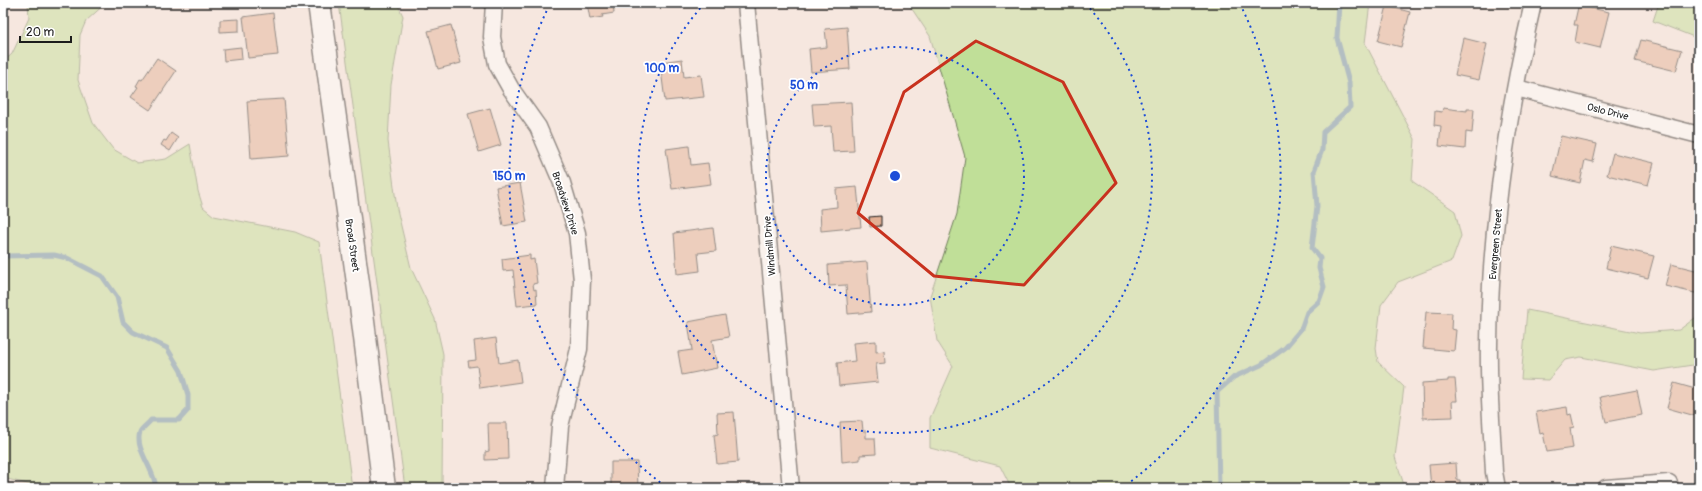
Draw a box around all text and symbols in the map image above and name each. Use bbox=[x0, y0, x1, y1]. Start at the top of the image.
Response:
scale bar bbox=[20, 18, 71, 44]
text: 20 m bbox=[26, 25, 55, 40]
text: 100 m bbox=[645, 61, 680, 76]
text: 50 m bbox=[790, 78, 818, 93]
street label: Oslo Drive bbox=[1586, 101, 1630, 123]
text: 150 m bbox=[493, 169, 526, 184]
centre of rings bbox=[888, 169, 902, 183]
street label: Broadview Drive bbox=[549, 170, 581, 236]
street label: Evergreen Street bbox=[1487, 207, 1505, 280]
street label: Windmill Drive bbox=[761, 216, 779, 276]
street label: Broad Street bbox=[342, 218, 362, 273]

